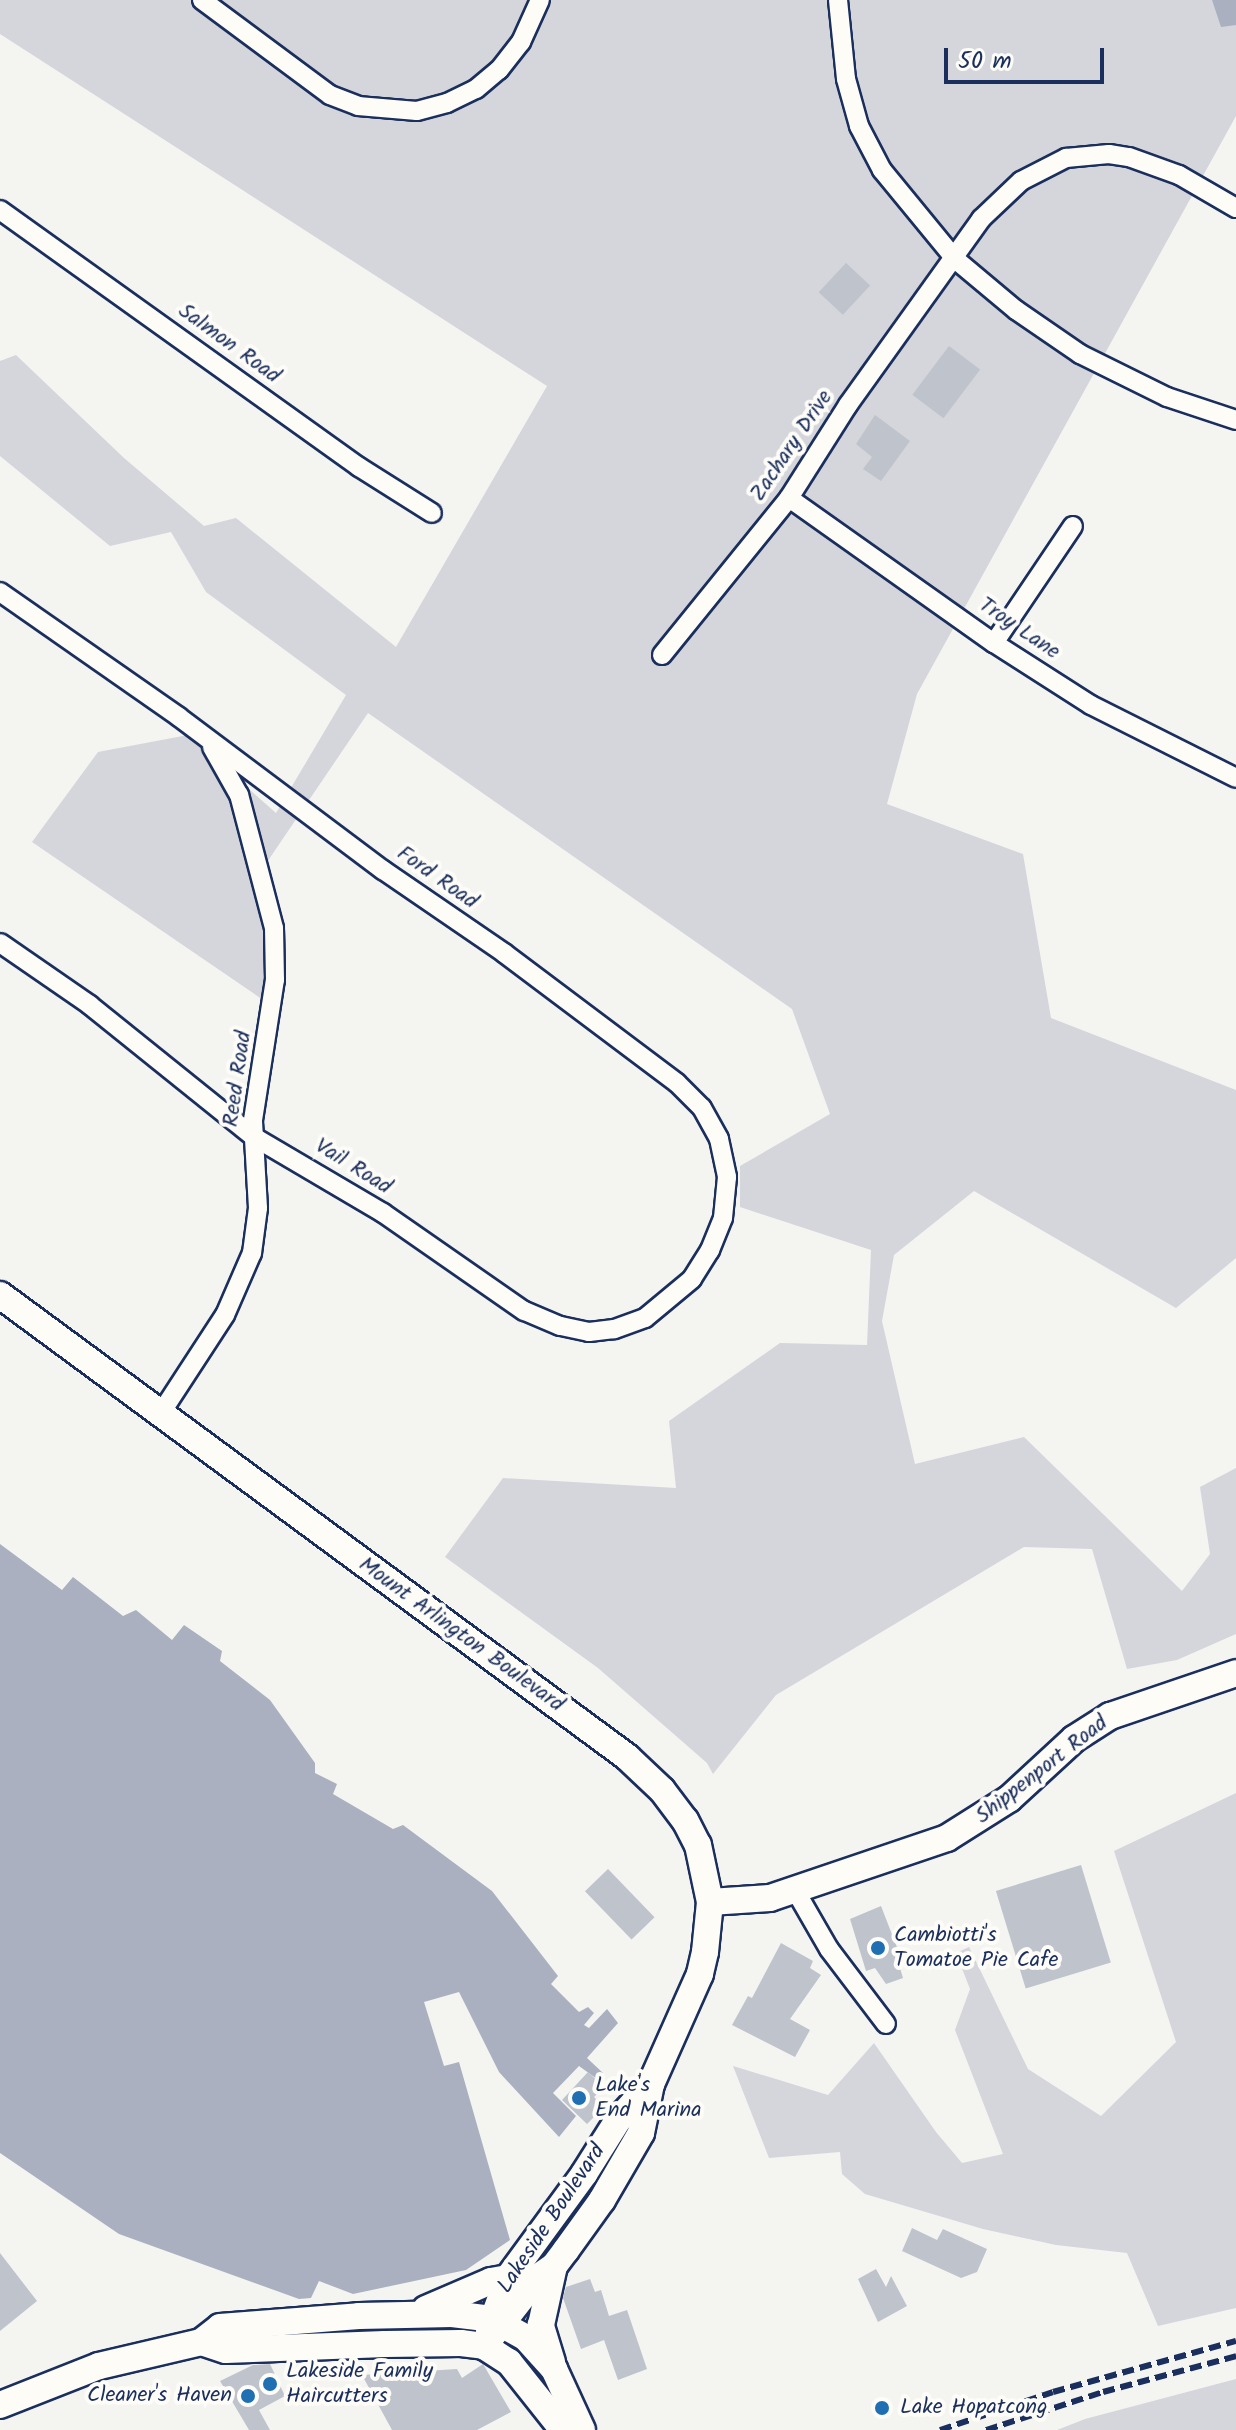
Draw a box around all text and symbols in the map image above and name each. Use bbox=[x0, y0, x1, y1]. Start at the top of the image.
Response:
scale bar bbox=[948, 32, 1108, 82]
text: 50 m bbox=[958, 42, 1012, 81]
street label: Salmon Road bbox=[173, 298, 285, 390]
street label: Zachary Drive bbox=[745, 385, 839, 507]
street label: Troy Lane bbox=[973, 592, 1065, 666]
street label: Ford Road bbox=[391, 841, 483, 915]
street label: Reed Road bbox=[218, 1029, 258, 1129]
street label: Vail Road bbox=[310, 1133, 396, 1201]
street label: Mount Arlington Boulevard bbox=[353, 1552, 569, 1718]
street label: Shippenport Road bbox=[971, 1710, 1113, 1830]
place label: Cambiotti's Tomatoe Pie Cafe bbox=[894, 1922, 1058, 1974]
marker: Cambiotti's Tomatoe Pie Cafe bbox=[869, 1939, 887, 1957]
place label: Lake's End Marina bbox=[595, 2072, 702, 2124]
marker: Lake's End Marina bbox=[570, 2089, 588, 2107]
street label: Lakeside Boulevard bbox=[492, 2139, 612, 2299]
place label: Lakeside Family Haircutters bbox=[286, 2358, 433, 2410]
marker: Lakeside Family Haircutters bbox=[261, 2375, 279, 2393]
place label: Cleaner's Haven bbox=[87, 2383, 232, 2409]
marker: Cleaner's Haven bbox=[239, 2387, 257, 2405]
place label: Lake Hopatcong bbox=[900, 2395, 1047, 2421]
marker: Lake Hopatcong bbox=[871, 2397, 893, 2419]

